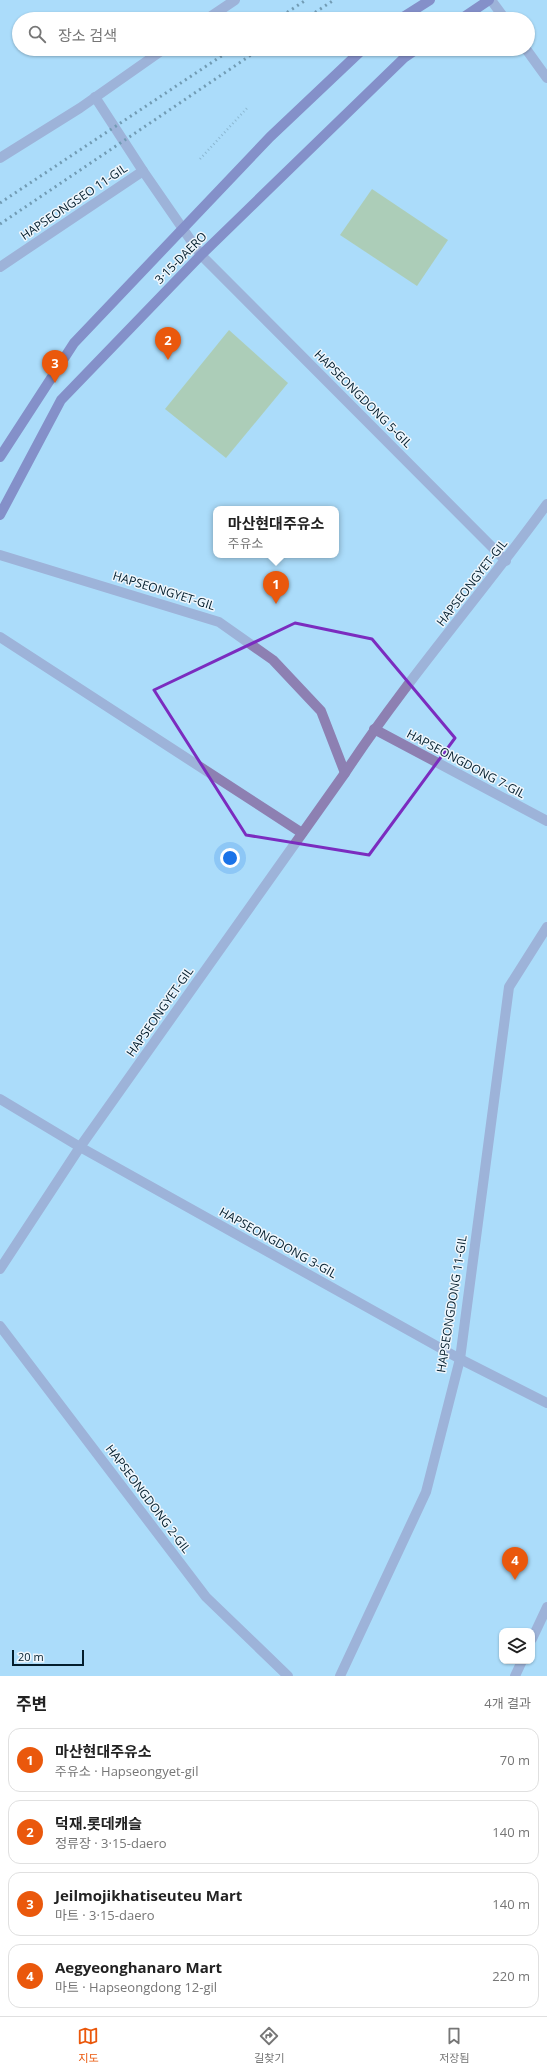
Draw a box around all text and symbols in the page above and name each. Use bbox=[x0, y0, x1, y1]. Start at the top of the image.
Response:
search box bbox=[12, 12, 535, 56]
icon: search bbox=[26, 23, 48, 45]
text: 장소 검색 bbox=[58, 25, 117, 45]
street label: HAPSEONGSEO 11-GIL bbox=[17, 159, 131, 244]
street label: 3·15-DAERO bbox=[151, 228, 210, 287]
pin: 2 bbox=[155, 327, 181, 360]
street label: HAPSEONGDONG 5-GIL bbox=[311, 346, 416, 451]
pin: 3 bbox=[42, 350, 68, 383]
popup bbox=[213, 506, 339, 558]
text: 마산현대주유소 bbox=[228, 513, 324, 533]
text: 주유소 bbox=[228, 534, 264, 552]
street label: HAPSEONGYET-GIL bbox=[432, 536, 511, 630]
street label: HAPSEONGYET-GIL bbox=[111, 567, 217, 614]
pin: 1 bbox=[263, 571, 289, 604]
street label: HAPSEONGDONG 7-GIL bbox=[404, 725, 528, 802]
your location bbox=[220, 848, 240, 868]
street label: HAPSEONGYET-GIL bbox=[122, 963, 197, 1060]
street label: HAPSEONGDONG 3-GIL bbox=[216, 1203, 340, 1282]
street label: HAPSEONGDONG 11-GIL bbox=[432, 1234, 471, 1374]
street label: HAPSEONGDONG 2-GIL bbox=[102, 1441, 195, 1557]
pin: 4 bbox=[502, 1547, 528, 1580]
map controls bbox=[499, 1628, 535, 1664]
button: layers bbox=[499, 1628, 535, 1664]
scale bar bbox=[12, 1648, 84, 1667]
text: 20 m bbox=[18, 1649, 44, 1664]
text: 주변 bbox=[16, 1692, 47, 1715]
text: 4개 결과 bbox=[484, 1694, 531, 1712]
text: 마산현대주유소 bbox=[55, 1741, 152, 1761]
text: 1 bbox=[26, 1751, 34, 1769]
text: 70 m bbox=[500, 1751, 530, 1769]
text: 주유소 · Hapseongyet-gil bbox=[55, 1762, 198, 1780]
text: 덕재.롯데캐슬 bbox=[55, 1813, 142, 1833]
text: 2 bbox=[26, 1823, 34, 1841]
text: 140 m bbox=[492, 1823, 530, 1841]
text: 정류장 · 3·15-daero bbox=[55, 1834, 167, 1852]
text: Jeilmojikhatiseuteu Mart bbox=[55, 1885, 242, 1905]
text: 3 bbox=[26, 1895, 34, 1913]
text: 140 m bbox=[492, 1895, 530, 1913]
text: 마트 · 3·15-daero bbox=[55, 1906, 155, 1924]
text: Aegyeonghanaro Mart bbox=[55, 1957, 222, 1977]
text: 4 bbox=[26, 1967, 34, 1985]
text: 220 m bbox=[492, 1967, 530, 1985]
text: 마트 · Hapseongdong 12-gil bbox=[55, 1978, 217, 1996]
tab: 지도 bbox=[77, 2025, 99, 2065]
tab: 길찾기 bbox=[254, 2025, 285, 2065]
tab: 저장됨 bbox=[439, 2025, 470, 2065]

